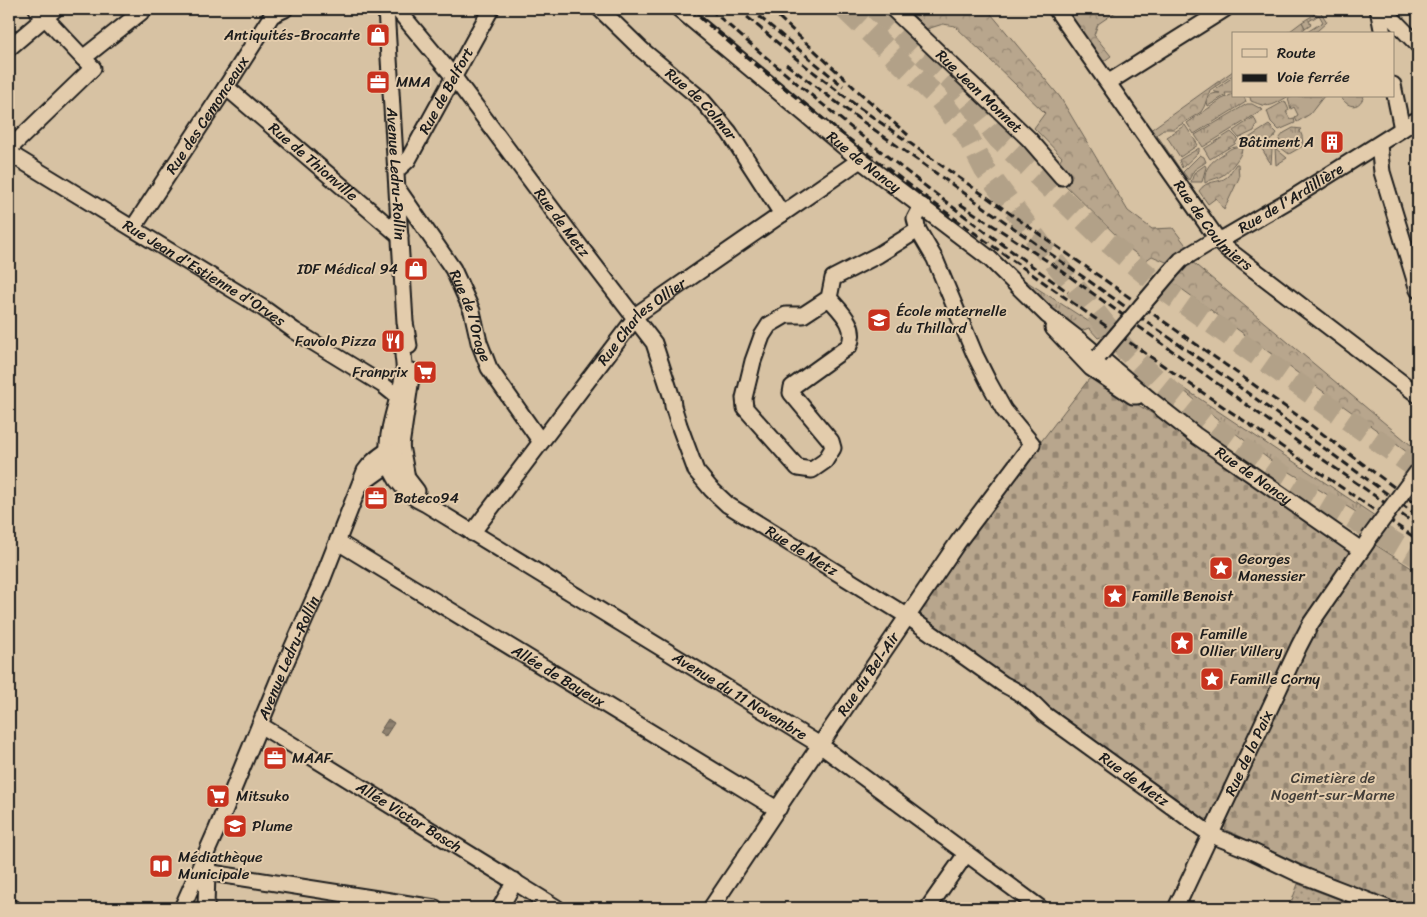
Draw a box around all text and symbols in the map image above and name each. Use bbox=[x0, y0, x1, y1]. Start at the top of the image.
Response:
place label: Antiquités-Brocante bbox=[223, 22, 360, 48]
shop icon: Antiquités-Brocante bbox=[365, 22, 391, 48]
legend bbox=[1232, 32, 1394, 98]
text: Route bbox=[1277, 40, 1316, 66]
street label: Rue de Belfort bbox=[412, 42, 481, 139]
street label: Rue Jean Monnet bbox=[929, 43, 1029, 140]
street label: Rue des Cemonceaux bbox=[159, 51, 256, 180]
street label: Rue de Colmar bbox=[659, 61, 744, 146]
text: Voie ferrée bbox=[1277, 64, 1350, 90]
office icon: MMA bbox=[365, 69, 391, 95]
place label: MMA bbox=[396, 69, 431, 95]
street label: Avenue Ledru-Rollin bbox=[379, 106, 413, 241]
street label: Rue de Thionville bbox=[263, 116, 364, 208]
street label: Rue de Nancy bbox=[821, 124, 907, 200]
place label: Bâtiment A bbox=[1239, 129, 1314, 155]
building icon: Bâtiment A bbox=[1319, 129, 1345, 155]
street label: Rue de l'Ardillière bbox=[1233, 156, 1349, 240]
street label: Rue de Coulmiers bbox=[1167, 174, 1259, 278]
street label: Rue de Metz bbox=[527, 182, 597, 264]
street label: Rue Jean d'Estienne d'Orves bbox=[118, 212, 291, 333]
place label: IDF Médical 94 bbox=[296, 256, 398, 282]
shop icon: IDF Médical 94 bbox=[403, 256, 429, 282]
street label: Rue de l'Orage bbox=[442, 265, 499, 366]
street label: Rue Charles Ollier bbox=[590, 271, 692, 371]
place label: École maternelle du Thillard bbox=[896, 298, 1006, 341]
school or university icon: École maternelle du Thillard bbox=[866, 307, 892, 333]
place label: Favolo Pizza bbox=[295, 328, 376, 354]
restaurant icon: Favolo Pizza bbox=[380, 328, 406, 354]
place label: Franprix bbox=[352, 359, 408, 385]
supermarket icon: Franprix bbox=[412, 359, 438, 385]
street label: Rue de Nancy bbox=[1210, 440, 1298, 512]
office icon: Bateco94 bbox=[363, 485, 389, 511]
place label: Bateco94 bbox=[394, 485, 459, 511]
street label: Rue de Metz bbox=[760, 518, 844, 584]
place label: Georges Manessier bbox=[1238, 546, 1305, 589]
place icon: Georges Manessier bbox=[1208, 555, 1234, 581]
place icon: Famille Benoist bbox=[1102, 583, 1128, 609]
place label: Famille Benoist bbox=[1132, 583, 1234, 609]
street label: Avenue Ledru-Rollin bbox=[250, 591, 327, 725]
place label: Famille Ollier Villery bbox=[1200, 621, 1283, 664]
street label: Rue du Bel-Air bbox=[830, 626, 907, 721]
place icon: Famille Ollier Villery bbox=[1169, 630, 1195, 656]
street label: Allée de Bayeux bbox=[506, 637, 611, 715]
street label: Avenue du 11 Novembre bbox=[666, 644, 813, 747]
place icon: Famille Corny bbox=[1199, 666, 1225, 692]
place label: Famille Corny bbox=[1230, 666, 1320, 692]
street label: Rue de la Paix bbox=[1217, 706, 1280, 800]
office icon: MAAF bbox=[262, 745, 288, 771]
place label: MAAF bbox=[292, 745, 334, 771]
street label: Rue de Metz bbox=[1094, 745, 1176, 814]
park label: Cimetière de Nogent-sur-Marne bbox=[1271, 765, 1395, 808]
street label: Allée Victor Basch bbox=[350, 774, 467, 859]
supermarket icon: Mitsuko bbox=[205, 783, 231, 809]
place label: Mitsuko bbox=[236, 783, 290, 809]
school or university icon: Plume bbox=[222, 813, 248, 839]
place label: Plume bbox=[252, 813, 293, 839]
place label: Médiathèque Municipale bbox=[178, 844, 263, 887]
library icon: Médiathèque Municipale bbox=[148, 853, 174, 879]

